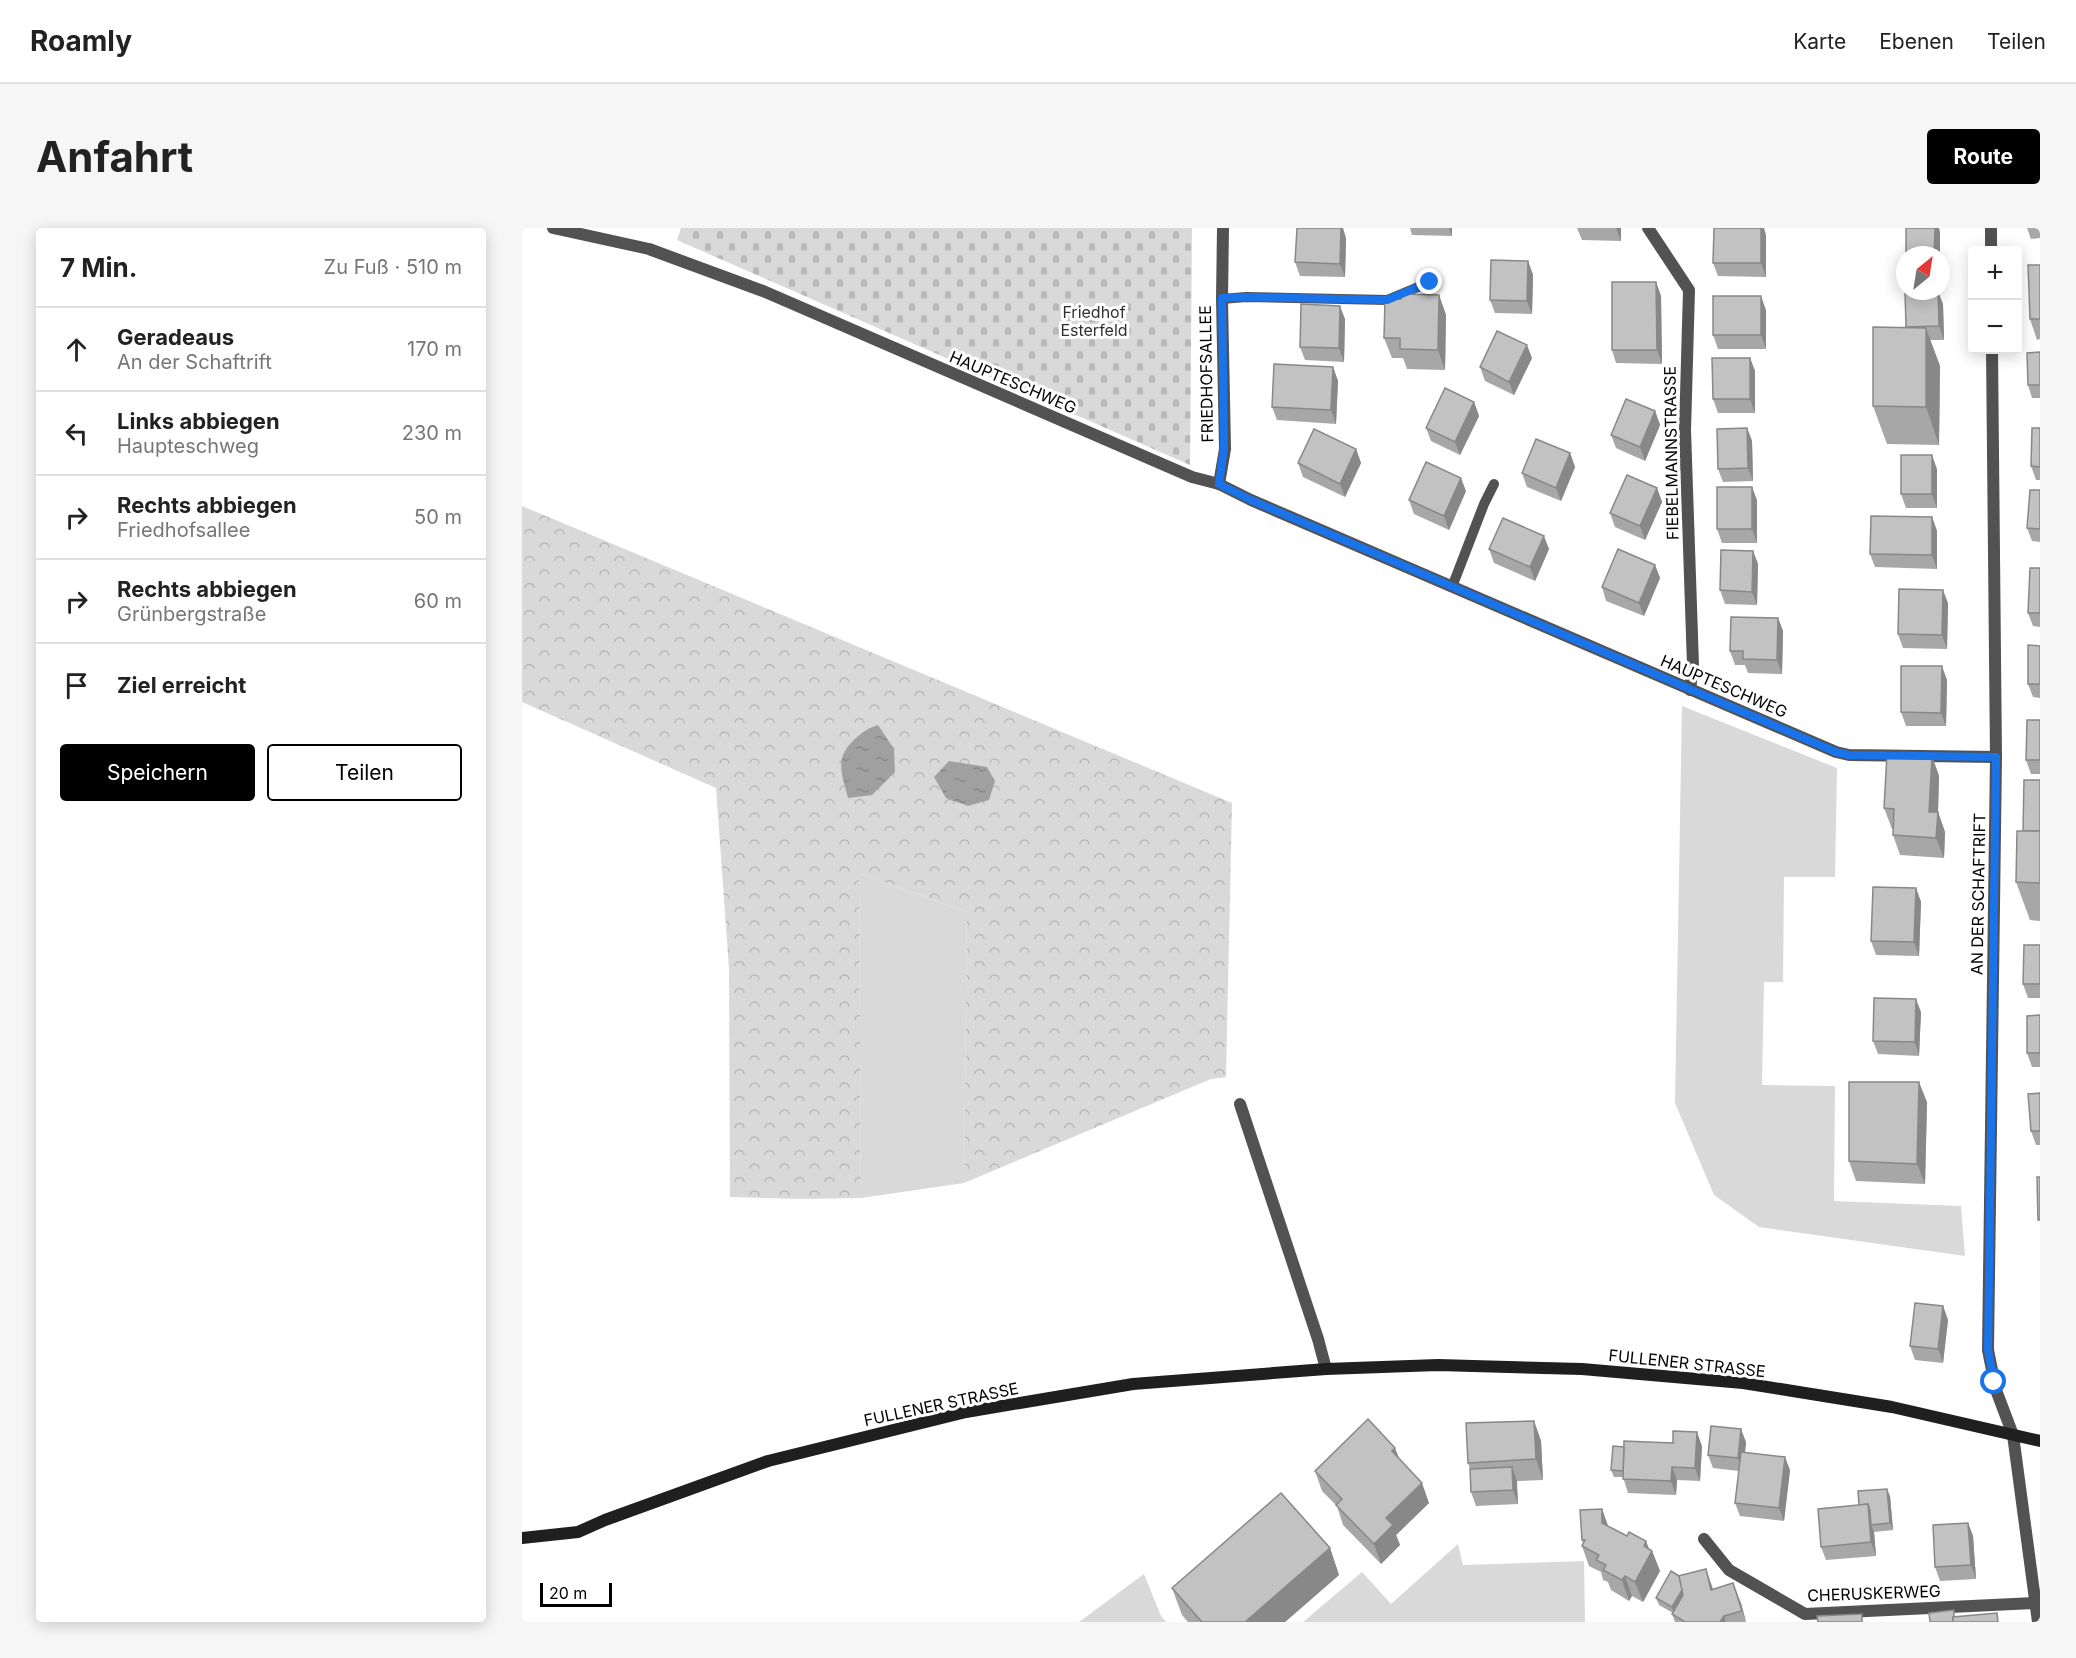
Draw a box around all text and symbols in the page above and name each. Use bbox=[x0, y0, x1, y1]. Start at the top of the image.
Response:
text: Roamly bbox=[30, 24, 132, 58]
text: Karte bbox=[1793, 29, 1846, 54]
text: Ebenen bbox=[1879, 29, 1954, 54]
text: Teilen bbox=[1987, 29, 2046, 54]
button: Route bbox=[1927, 129, 2040, 184]
text: Anfahrt bbox=[36, 131, 193, 182]
north arrow bbox=[1896, 246, 1950, 300]
map controls bbox=[1968, 246, 2022, 354]
button: + bbox=[1968, 246, 2022, 300]
text: 7 Min. bbox=[60, 252, 137, 283]
text: Zu Fuß · 510 m bbox=[324, 255, 462, 279]
route end bbox=[1416, 268, 1442, 294]
button: − bbox=[1968, 300, 2022, 354]
park label: Friedhof Esterfeld bbox=[1060, 302, 1128, 340]
street label: FRIEDHOFSALLEE bbox=[1195, 305, 1217, 443]
text: Geradeaus bbox=[117, 324, 234, 350]
icon: ahead bbox=[60, 333, 93, 366]
text: 170 m bbox=[407, 337, 462, 361]
street label: HAUPTESCHWEG bbox=[947, 346, 1079, 418]
text: An der Schaftrift bbox=[117, 350, 272, 374]
street label: FIEBELMANNSTRASSE bbox=[1659, 366, 1683, 540]
text: Links abbiegen bbox=[117, 408, 280, 434]
icon: left bbox=[60, 417, 93, 450]
text: 230 m bbox=[402, 421, 462, 445]
text: Haupteschweg bbox=[117, 434, 259, 458]
text: Rechts abbiegen bbox=[117, 492, 297, 518]
icon: right bbox=[60, 501, 93, 534]
text: 50 m bbox=[414, 505, 462, 529]
text: Friedhofsallee bbox=[117, 518, 250, 542]
text: Rechts abbiegen bbox=[117, 576, 297, 602]
icon: right bbox=[60, 585, 93, 618]
text: 60 m bbox=[414, 589, 462, 613]
text: Grünbergstraße bbox=[117, 602, 266, 626]
street label: HAUPTESCHWEG bbox=[1658, 650, 1790, 722]
icon: arrive bbox=[60, 669, 93, 702]
text: Ziel erreicht bbox=[117, 672, 246, 698]
button: Speichern bbox=[60, 744, 255, 801]
button: Teilen bbox=[267, 744, 462, 801]
street label: AN DER SCHAFTRIFT bbox=[1967, 813, 1989, 975]
street label: FULLENER STRASSE bbox=[1608, 1345, 1766, 1381]
route start bbox=[1980, 1368, 2006, 1394]
street label: FULLENER STRASSE bbox=[862, 1378, 1020, 1430]
scale bar bbox=[540, 1580, 612, 1608]
street label: CHERUSKERWEG bbox=[1807, 1581, 1941, 1605]
text: 20 m bbox=[549, 1583, 587, 1603]

